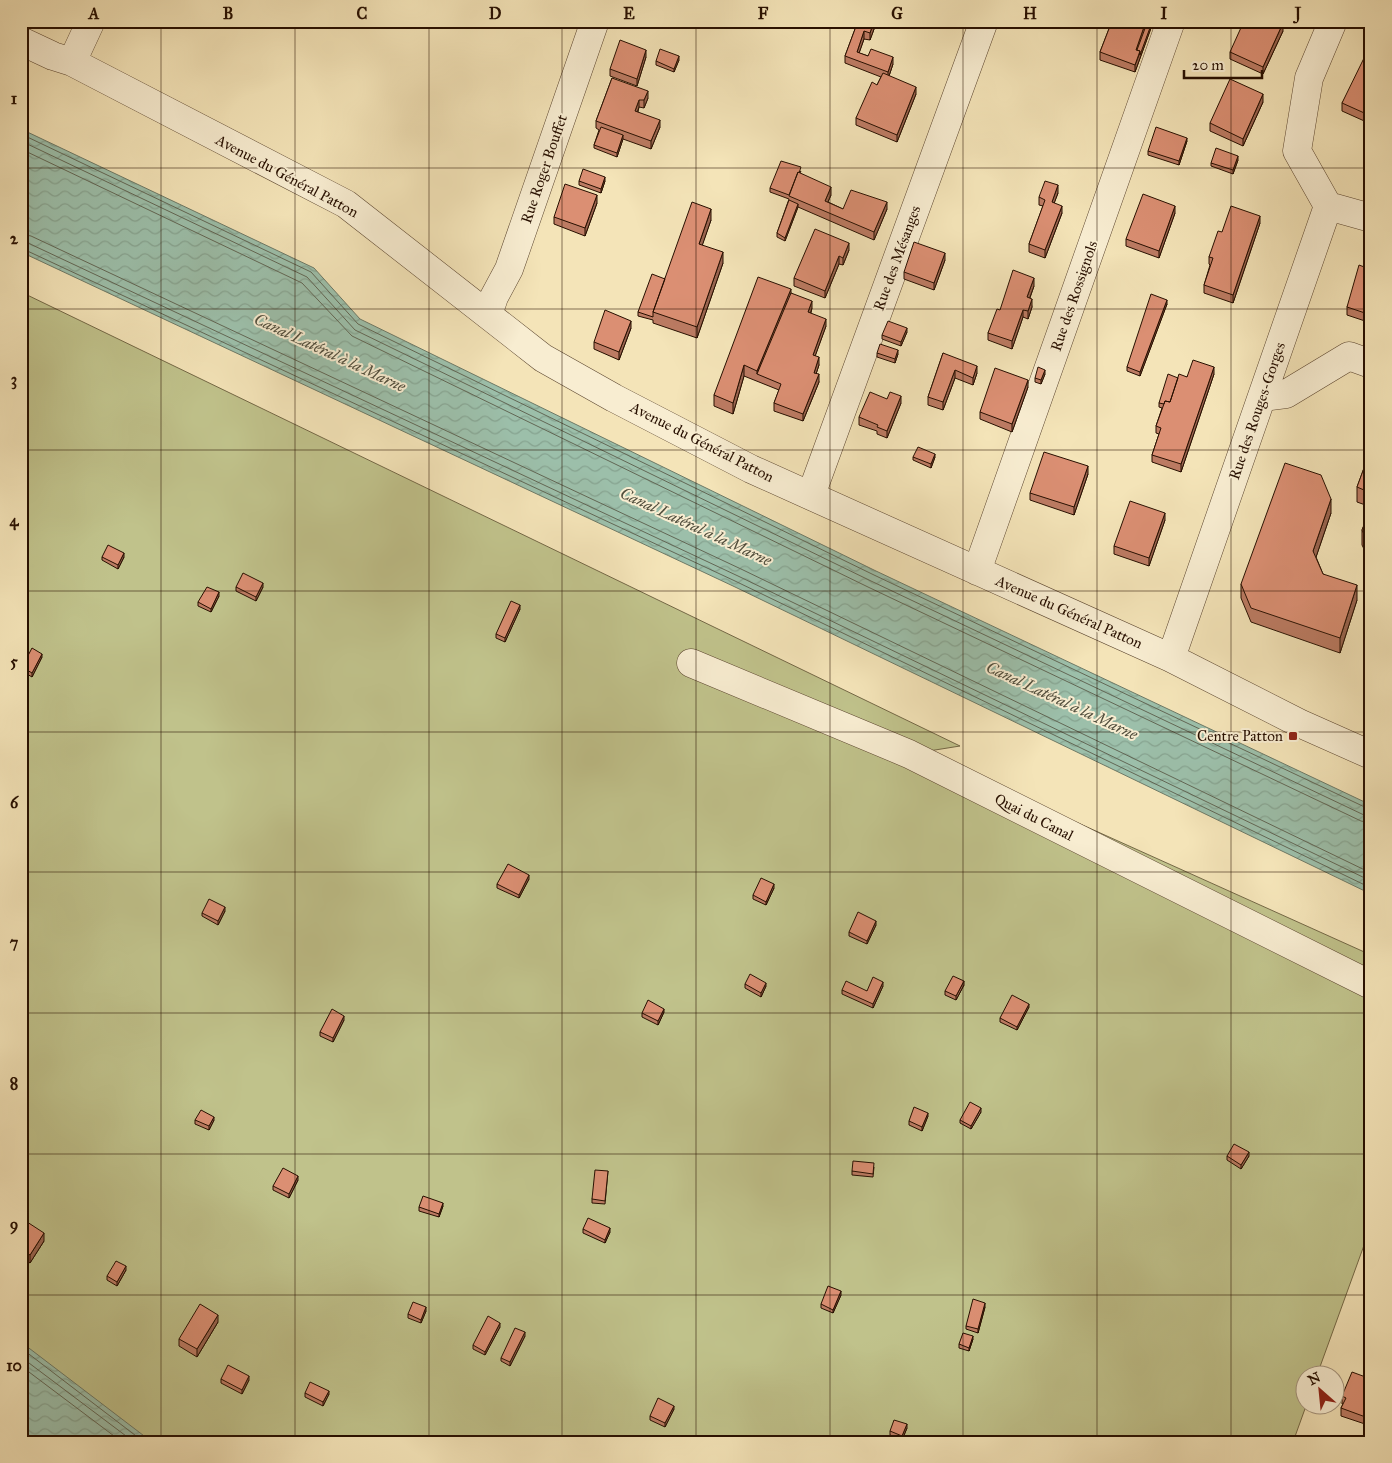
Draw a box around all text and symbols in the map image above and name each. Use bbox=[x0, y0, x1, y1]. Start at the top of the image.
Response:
text: A bbox=[88, 4, 100, 23]
text: B bbox=[223, 4, 233, 23]
text: C bbox=[357, 4, 368, 23]
text: D bbox=[489, 4, 502, 23]
text: E bbox=[623, 4, 635, 23]
text: F bbox=[758, 4, 769, 23]
text: G bbox=[891, 4, 903, 23]
text: H bbox=[1023, 4, 1037, 23]
text: I bbox=[1161, 4, 1168, 23]
text: J bbox=[1293, 4, 1302, 24]
scale bar bbox=[1184, 48, 1262, 80]
text: 20 m bbox=[1192, 56, 1224, 74]
text: 1 bbox=[11, 89, 18, 108]
street label: Rue Roger Bouffet bbox=[517, 111, 571, 226]
street label: Avenue du Général Patton bbox=[212, 130, 361, 221]
street label: Rue des Mésanges bbox=[870, 203, 924, 313]
text: 2 bbox=[10, 229, 19, 248]
street label: Rue des Rossignols bbox=[1047, 238, 1101, 354]
water label: Canal Latéral à la Marne bbox=[251, 309, 409, 396]
street label: Rue des Rouges-Gorges bbox=[1225, 340, 1289, 482]
text: 3 bbox=[11, 370, 17, 390]
street label: Avenue du Général Patton bbox=[626, 397, 777, 486]
water label: Canal Latéral à la Marne bbox=[617, 483, 775, 570]
text: 4 bbox=[10, 511, 20, 531]
street label: Avenue du Général Patton bbox=[992, 571, 1145, 653]
text: 5 bbox=[10, 652, 18, 671]
water label: Canal Latéral à la Marne bbox=[983, 657, 1141, 744]
place label: Centre Patton bbox=[1197, 727, 1283, 745]
marker: Centre Patton bbox=[1287, 730, 1299, 742]
street label: Quai du Canal bbox=[992, 789, 1077, 845]
text: 6 bbox=[10, 793, 19, 812]
text: 7 bbox=[10, 933, 19, 952]
text: 8 bbox=[10, 1074, 18, 1093]
text: 9 bbox=[10, 1215, 18, 1235]
text: 10 bbox=[6, 1356, 22, 1375]
north arrow bbox=[1294, 1366, 1344, 1416]
text: N bbox=[1305, 1369, 1324, 1389]

